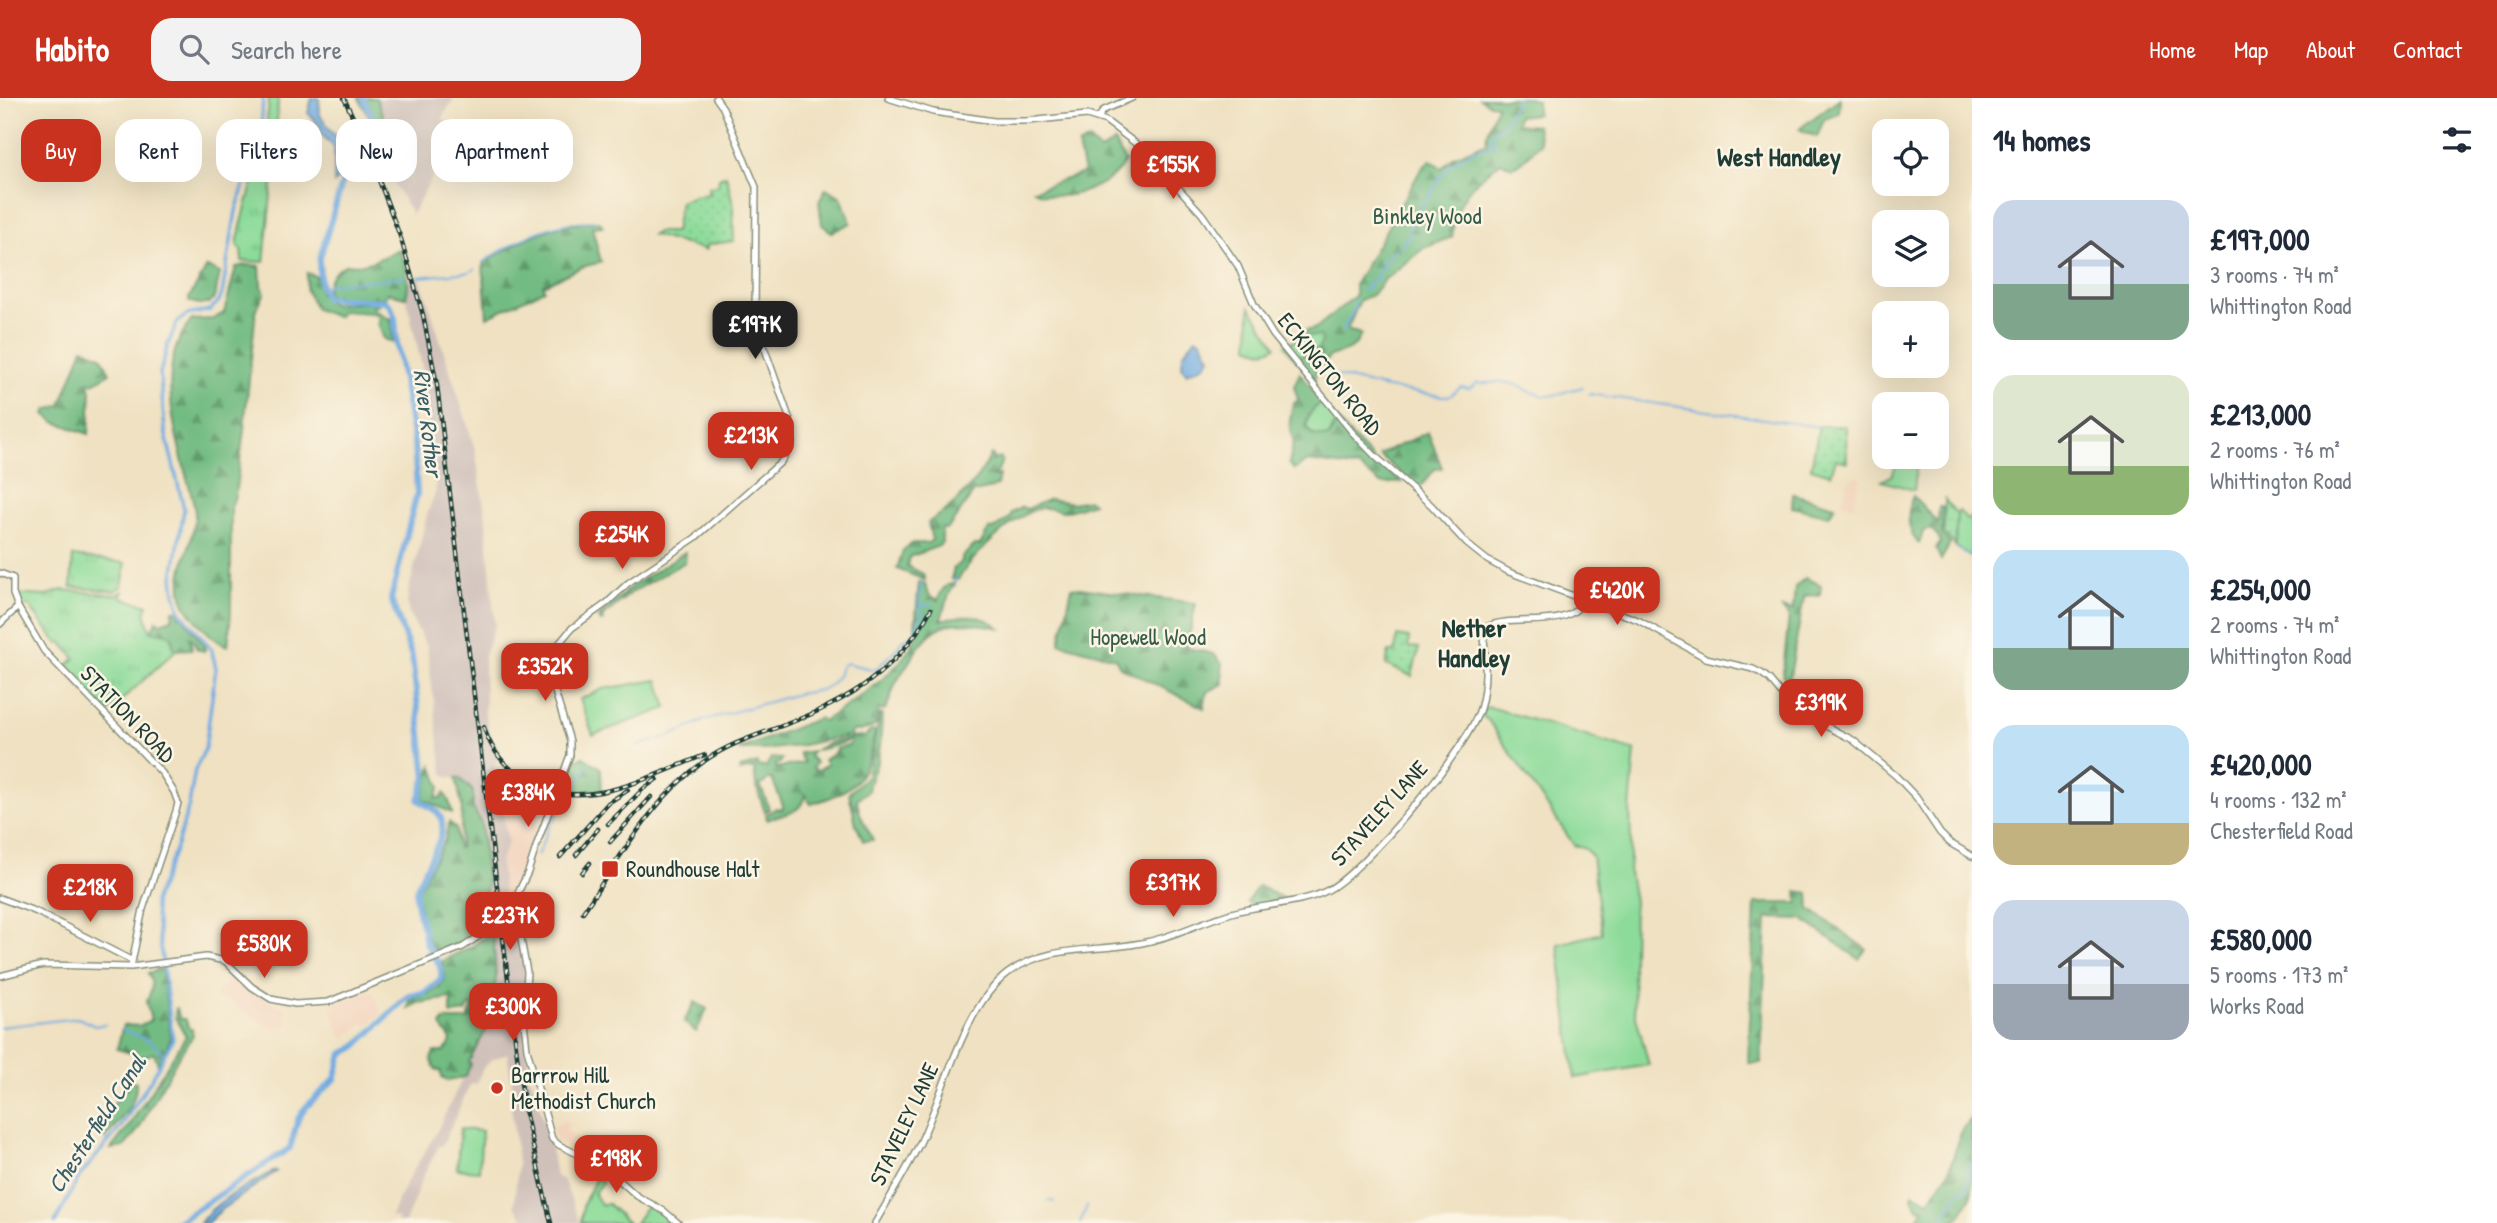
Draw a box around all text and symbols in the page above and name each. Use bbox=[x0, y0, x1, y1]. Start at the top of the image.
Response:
search box bbox=[151, 18, 641, 81]
text: Habito bbox=[35, 27, 109, 71]
icon: search bbox=[175, 30, 213, 68]
text: Search here bbox=[231, 32, 342, 67]
text: Home bbox=[2149, 33, 2196, 65]
text: Map bbox=[2234, 33, 2268, 65]
text: About bbox=[2306, 33, 2355, 65]
text: Contact bbox=[2393, 33, 2462, 65]
chip: Buy bbox=[21, 119, 101, 182]
chip: Rent bbox=[115, 119, 202, 182]
chip: Filters bbox=[216, 119, 322, 182]
chip: New bbox=[336, 119, 417, 182]
chip: Apartment bbox=[431, 119, 573, 182]
map controls bbox=[1872, 119, 1949, 469]
button: locate bbox=[1872, 119, 1949, 196]
text: 14 homes bbox=[1993, 120, 2091, 160]
icon: filters bbox=[2438, 121, 2476, 159]
district label: West Handley bbox=[1717, 139, 1841, 175]
pin: £155K bbox=[1124, 141, 1222, 201]
text: £155K bbox=[1147, 148, 1199, 179]
park label: Binkley Wood bbox=[1373, 200, 1481, 231]
button: layers bbox=[1872, 210, 1949, 287]
text: £197,000 bbox=[2210, 219, 2310, 259]
icon: home bbox=[2049, 228, 2133, 312]
text: 3 rooms · 74 m² bbox=[2210, 259, 2339, 290]
text: Whittington Road bbox=[2210, 290, 2351, 321]
button: + bbox=[1872, 301, 1949, 378]
pin: £197K bbox=[706, 302, 804, 361]
street label: ECKINGTON ROAD bbox=[1271, 306, 1390, 442]
text: £197K bbox=[729, 308, 781, 339]
water label: River Rother bbox=[407, 367, 452, 481]
button: − bbox=[1872, 392, 1949, 469]
text: £213,000 bbox=[2210, 394, 2311, 434]
icon: home bbox=[2049, 403, 2133, 487]
pin: £213K bbox=[702, 412, 800, 472]
text: £213K bbox=[724, 419, 778, 450]
text: 2 rooms · 76 m² bbox=[2210, 434, 2340, 465]
text: Whittington Road bbox=[2210, 465, 2351, 496]
pin: £254K bbox=[573, 512, 671, 571]
text: £254K bbox=[595, 518, 649, 549]
pin: £420K bbox=[1568, 568, 1666, 627]
text: £254,000 bbox=[2210, 569, 2311, 609]
text: £420K bbox=[1590, 574, 1644, 605]
icon: home bbox=[2049, 578, 2133, 662]
text: 2 rooms · 74 m² bbox=[2210, 609, 2339, 640]
district label: Nether Handley bbox=[1438, 610, 1510, 676]
park label: Hopewell Wood bbox=[1090, 621, 1206, 652]
text: Whittington Road bbox=[2210, 640, 2351, 671]
pin: £352K bbox=[496, 644, 594, 703]
text: £352K bbox=[517, 650, 573, 681]
street label: STATION ROAD bbox=[74, 658, 183, 769]
pin: £319K bbox=[1772, 680, 1870, 739]
text: £319K bbox=[1795, 686, 1847, 717]
text: £420,000 bbox=[2210, 744, 2312, 784]
street label: STAVELEY LANE bbox=[1323, 753, 1434, 872]
icon: home bbox=[2049, 753, 2133, 837]
pin: £384K bbox=[479, 770, 577, 829]
text: £384K bbox=[501, 776, 555, 807]
text: 4 rooms · 132 m² bbox=[2210, 784, 2347, 815]
text: Chesterfield Road bbox=[2210, 815, 2353, 846]
place label: Roundhouse Halt bbox=[626, 853, 761, 884]
marker: Roundhouse Halt bbox=[600, 859, 620, 879]
pin: £317K bbox=[1124, 860, 1222, 919]
pin: £218K bbox=[41, 864, 139, 924]
text: £317K bbox=[1146, 866, 1200, 897]
text: £218K bbox=[63, 871, 117, 902]
pin: £237K bbox=[461, 892, 559, 952]
text: £237K bbox=[481, 899, 539, 930]
text: £580,000 bbox=[2210, 919, 2312, 959]
pin: £580K bbox=[215, 920, 313, 980]
text: £580K bbox=[237, 927, 291, 958]
icon: home bbox=[2049, 928, 2133, 1012]
text: 5 rooms · 173 m² bbox=[2210, 959, 2348, 990]
pin: £300K bbox=[464, 984, 562, 1043]
text: £300K bbox=[485, 990, 541, 1021]
text: Works Road bbox=[2210, 990, 2304, 1021]
water label: Chesterfield Canal bbox=[40, 1047, 154, 1199]
street label: STAVELEY LANE bbox=[862, 1057, 945, 1190]
place label: Barrrow Hill Methodist Church bbox=[511, 1059, 656, 1116]
marker: Barrrow Hill Methodist Church bbox=[489, 1080, 505, 1096]
pin: £198K bbox=[567, 1136, 665, 1195]
text: £198K bbox=[590, 1142, 642, 1173]

